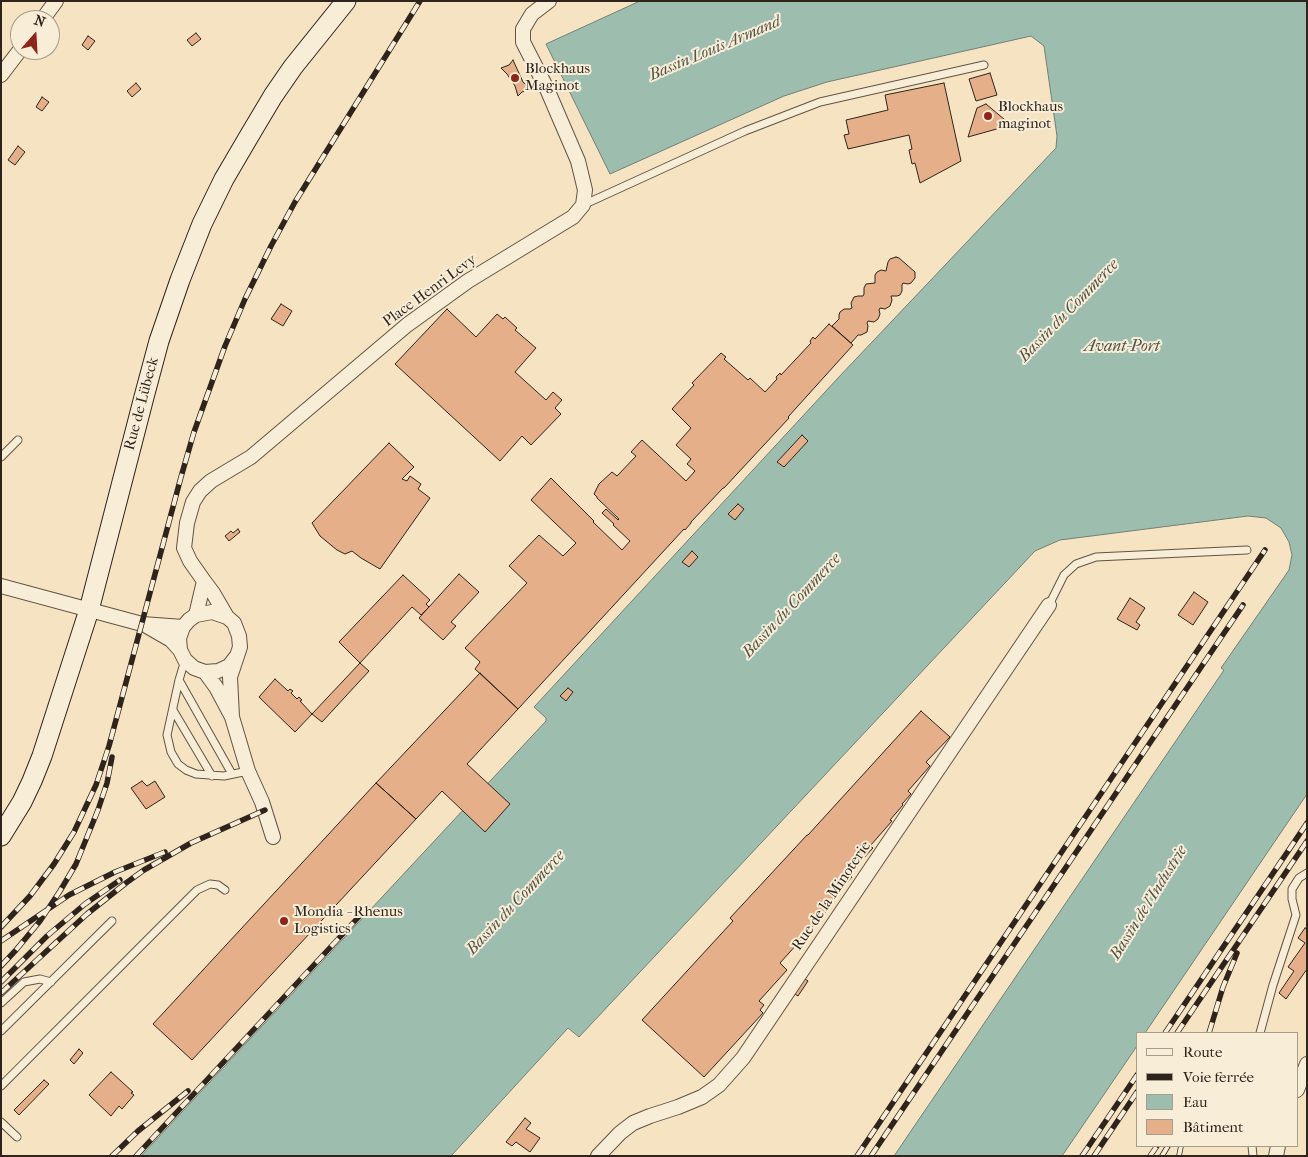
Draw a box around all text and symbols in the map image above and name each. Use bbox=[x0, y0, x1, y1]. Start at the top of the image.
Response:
north arrow bbox=[10, 10, 60, 60]
text: N bbox=[32, 12, 48, 31]
water label: Bassin Louis Armand bbox=[646, 13, 784, 85]
place label: Blockhaus Maginot bbox=[525, 60, 590, 95]
marker: Blockhaus Maginot bbox=[509, 72, 521, 84]
place label: Blockhaus maginot bbox=[998, 98, 1063, 133]
marker: Blockhaus maginot bbox=[982, 110, 994, 122]
street label: Place Henri Levy bbox=[380, 251, 480, 331]
water label: Bassin du Commerce bbox=[1015, 256, 1123, 366]
water label: Avant-Port bbox=[1084, 337, 1160, 357]
street label: Rue de Lübeck bbox=[121, 356, 163, 452]
water label: Bassin du Commerce bbox=[739, 550, 845, 662]
street label: Rue de la Minoterie bbox=[789, 838, 875, 954]
water label: Bassin de l'Industrie bbox=[1106, 842, 1192, 964]
water label: Bassin du Commerce bbox=[463, 847, 569, 959]
place label: Mondia - Rhenus Logistics bbox=[294, 903, 403, 938]
marker: Mondia - Rhenus Logistics bbox=[278, 915, 290, 927]
legend bbox=[1136, 1032, 1298, 1147]
text: Route bbox=[1183, 1043, 1222, 1061]
text: Voie ferrée bbox=[1183, 1068, 1254, 1086]
text: Eau bbox=[1183, 1093, 1208, 1111]
text: Bâtiment bbox=[1183, 1118, 1243, 1136]

